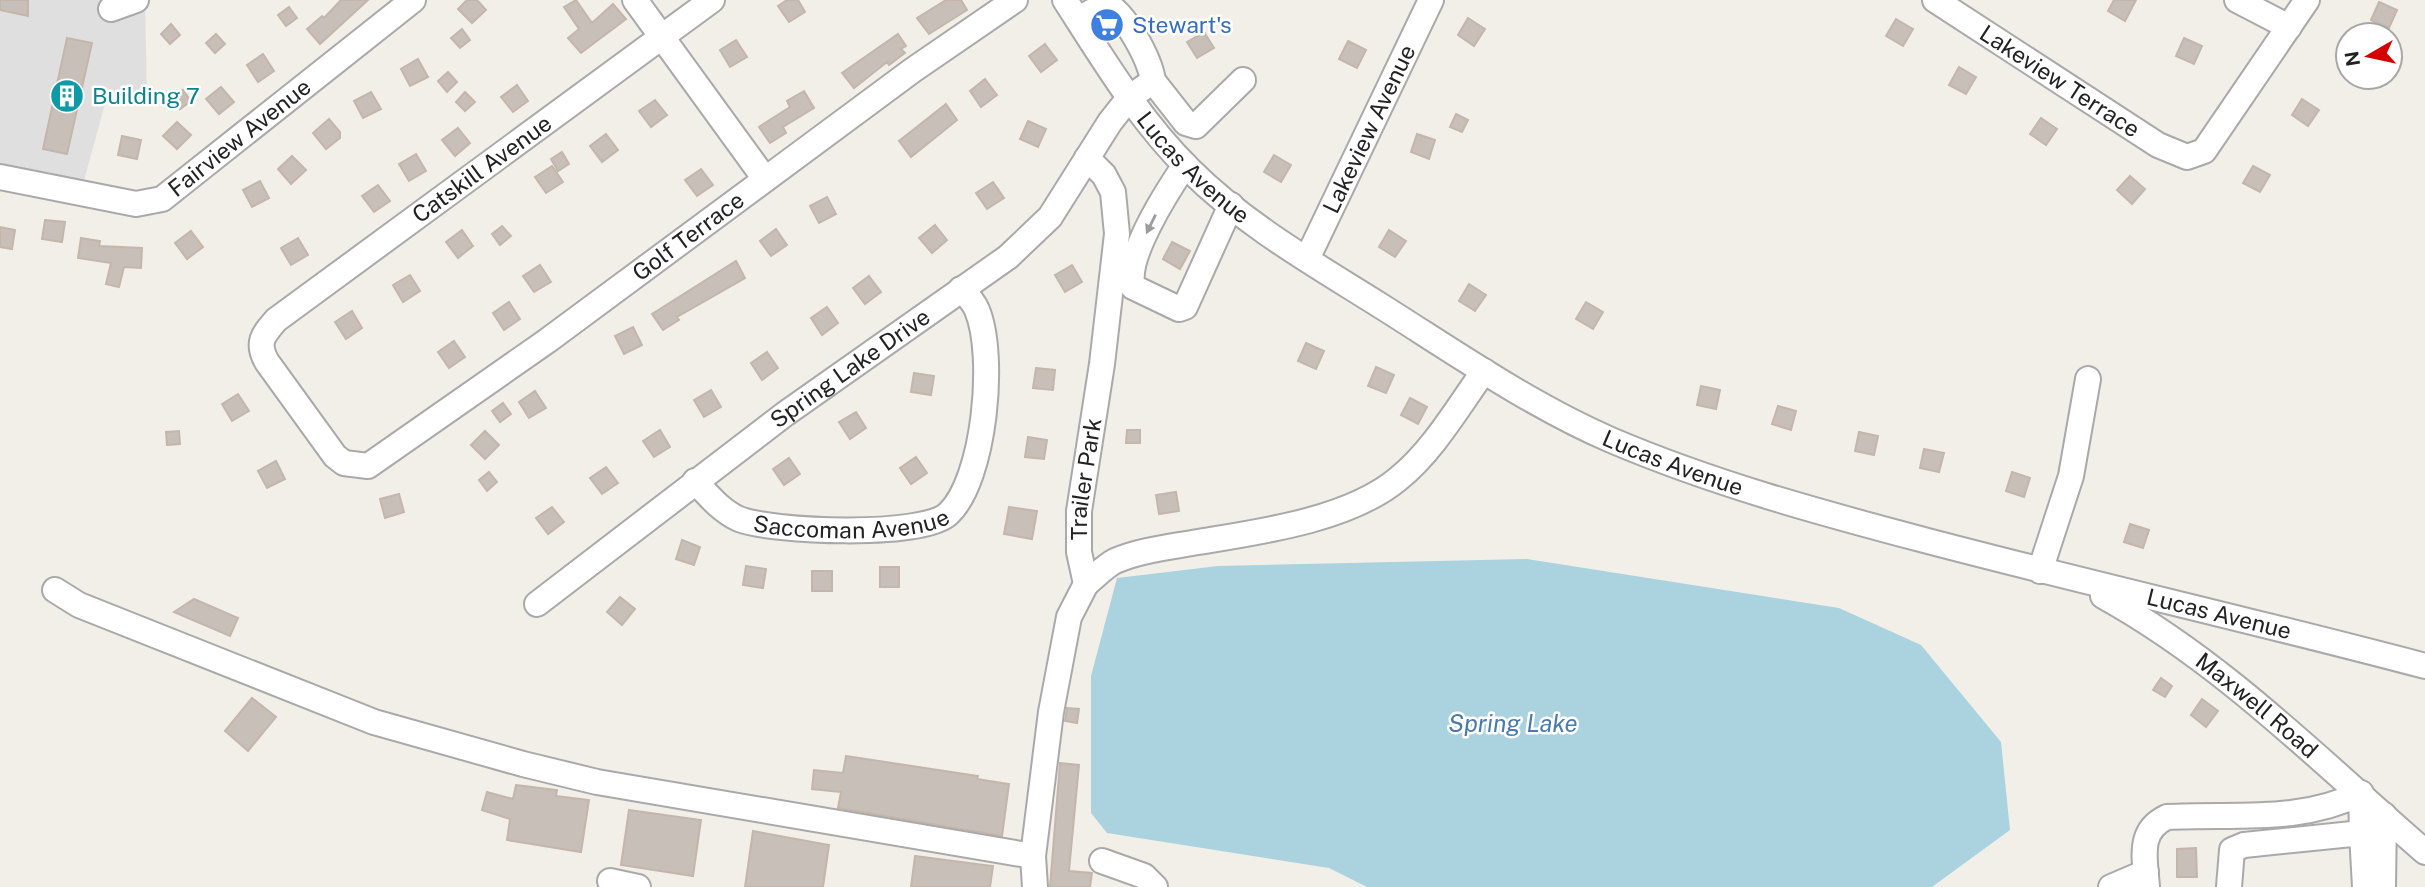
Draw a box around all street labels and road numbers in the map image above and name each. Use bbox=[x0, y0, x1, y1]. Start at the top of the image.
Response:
street label: Lakeview Terrace bbox=[1975, 19, 2145, 143]
street label: Lakeview Avenue bbox=[1317, 40, 1421, 217]
street label: Fairview Avenue bbox=[163, 73, 316, 202]
street label: Lucas Avenue bbox=[1132, 106, 1255, 229]
street label: Catskill Avenue bbox=[407, 109, 557, 228]
street label: Golf Terrace bbox=[627, 186, 749, 286]
street label: Spring Lake Drive bbox=[765, 302, 935, 433]
street label: Trailer Park bbox=[1065, 416, 1106, 540]
street label: Lucas Avenue bbox=[1599, 424, 1747, 501]
street label: Saccoman Avenue bbox=[751, 503, 954, 543]
street label: Lucas Avenue bbox=[2144, 583, 2294, 644]
street label: Maxwell Road bbox=[2191, 647, 2324, 763]

